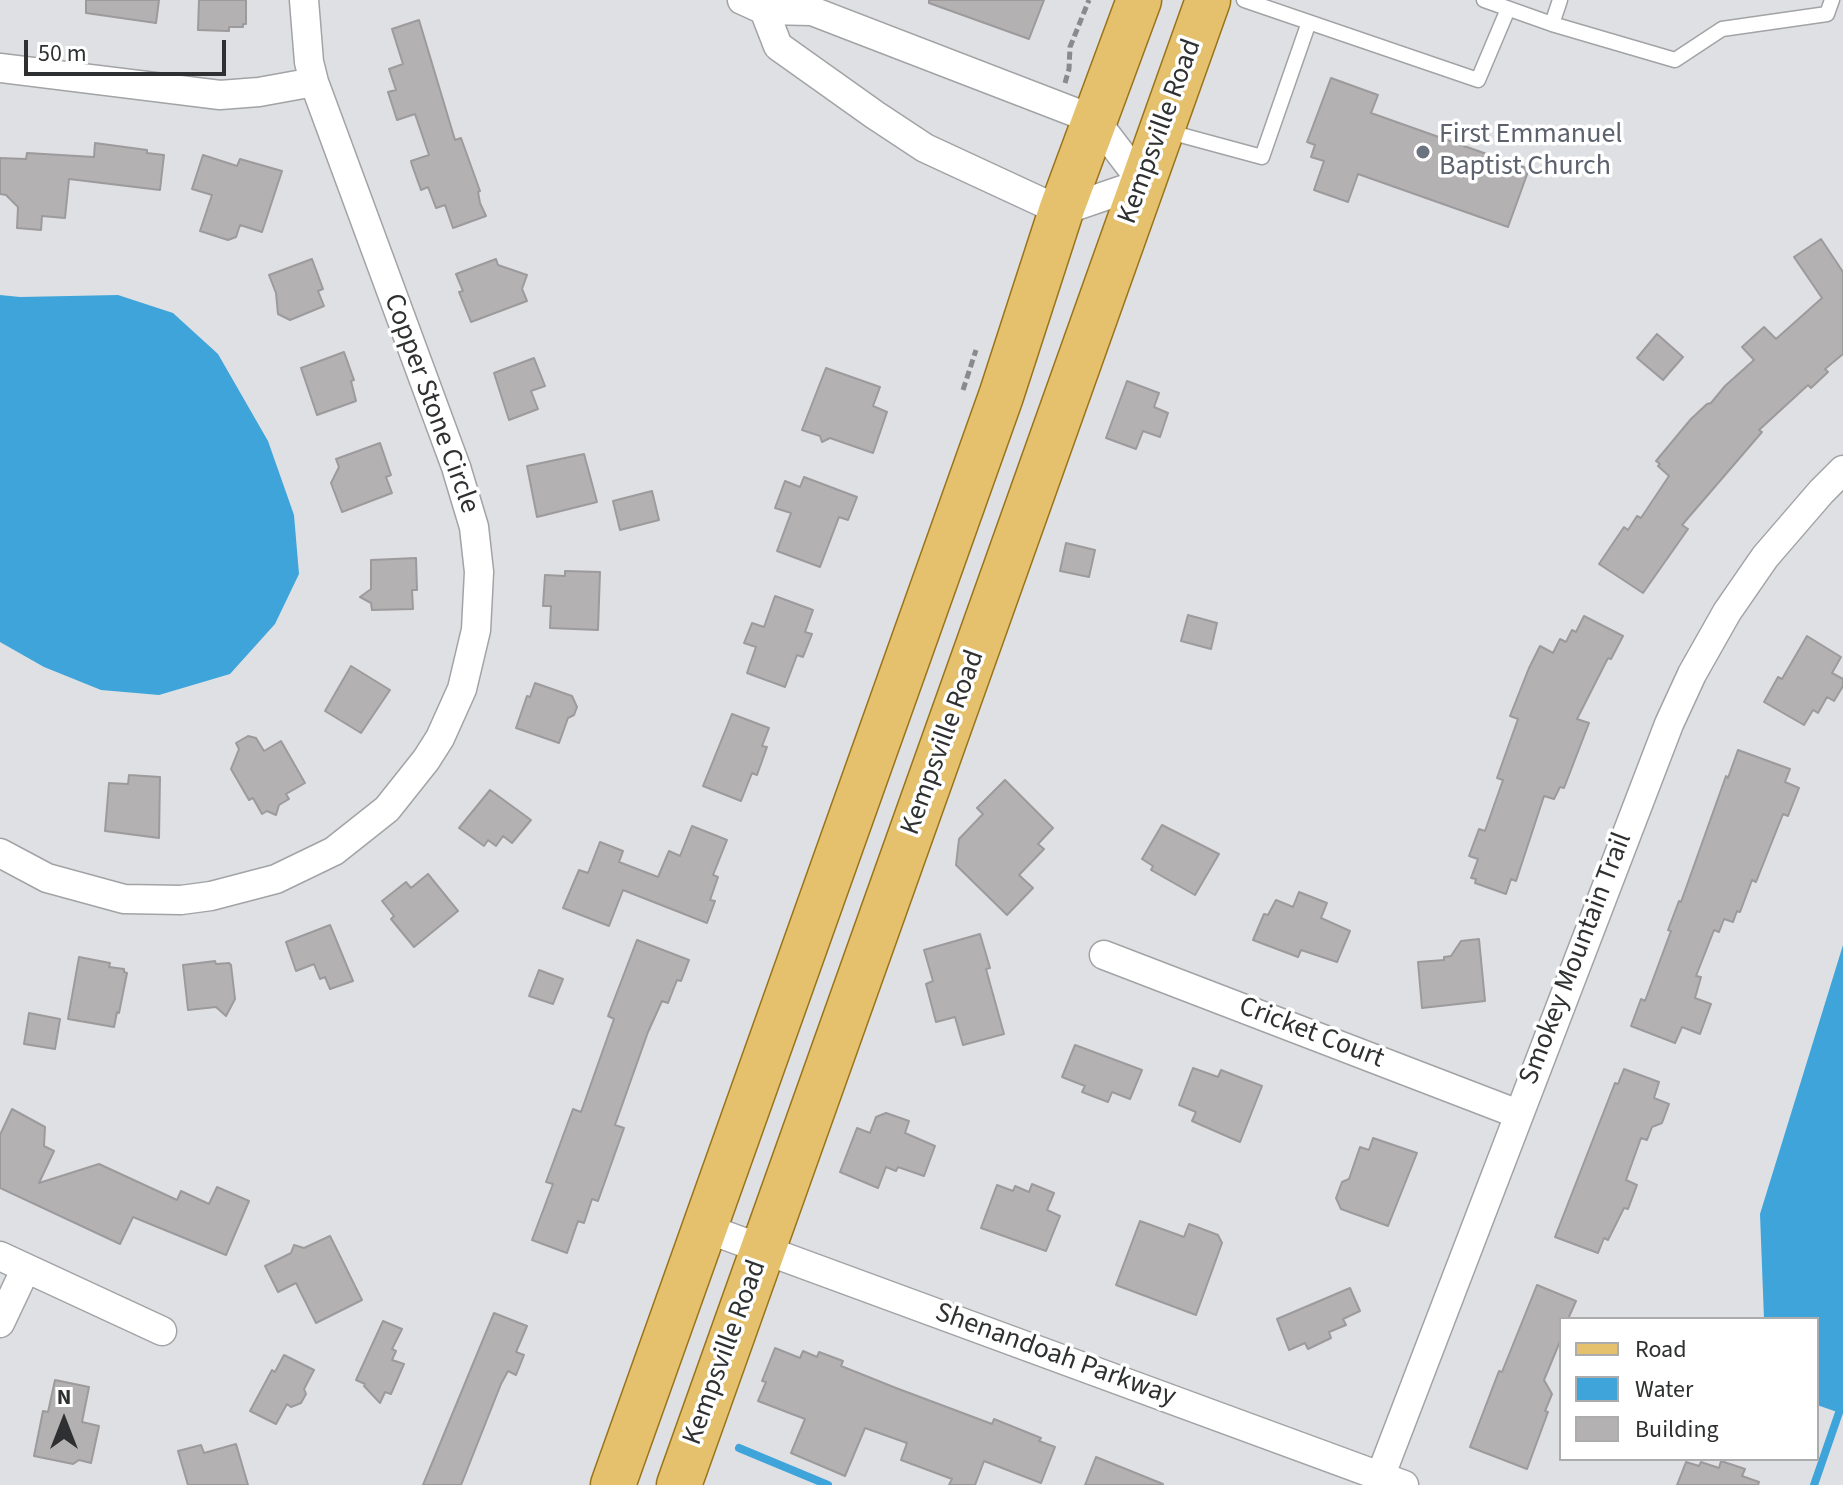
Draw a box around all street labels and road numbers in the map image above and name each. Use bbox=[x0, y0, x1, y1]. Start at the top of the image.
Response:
street label: Kempsville Road bbox=[1112, 35, 1210, 229]
street label: Copper Stone Circle bbox=[375, 290, 485, 518]
street label: Kempsville Road bbox=[895, 646, 993, 840]
street label: Smokey Mountain Trail bbox=[1513, 828, 1641, 1090]
street label: Cricket Court bbox=[1234, 991, 1388, 1077]
street label: Kempsville Road bbox=[677, 1256, 775, 1450]
street label: Shenandoah Parkway bbox=[930, 1297, 1180, 1415]

